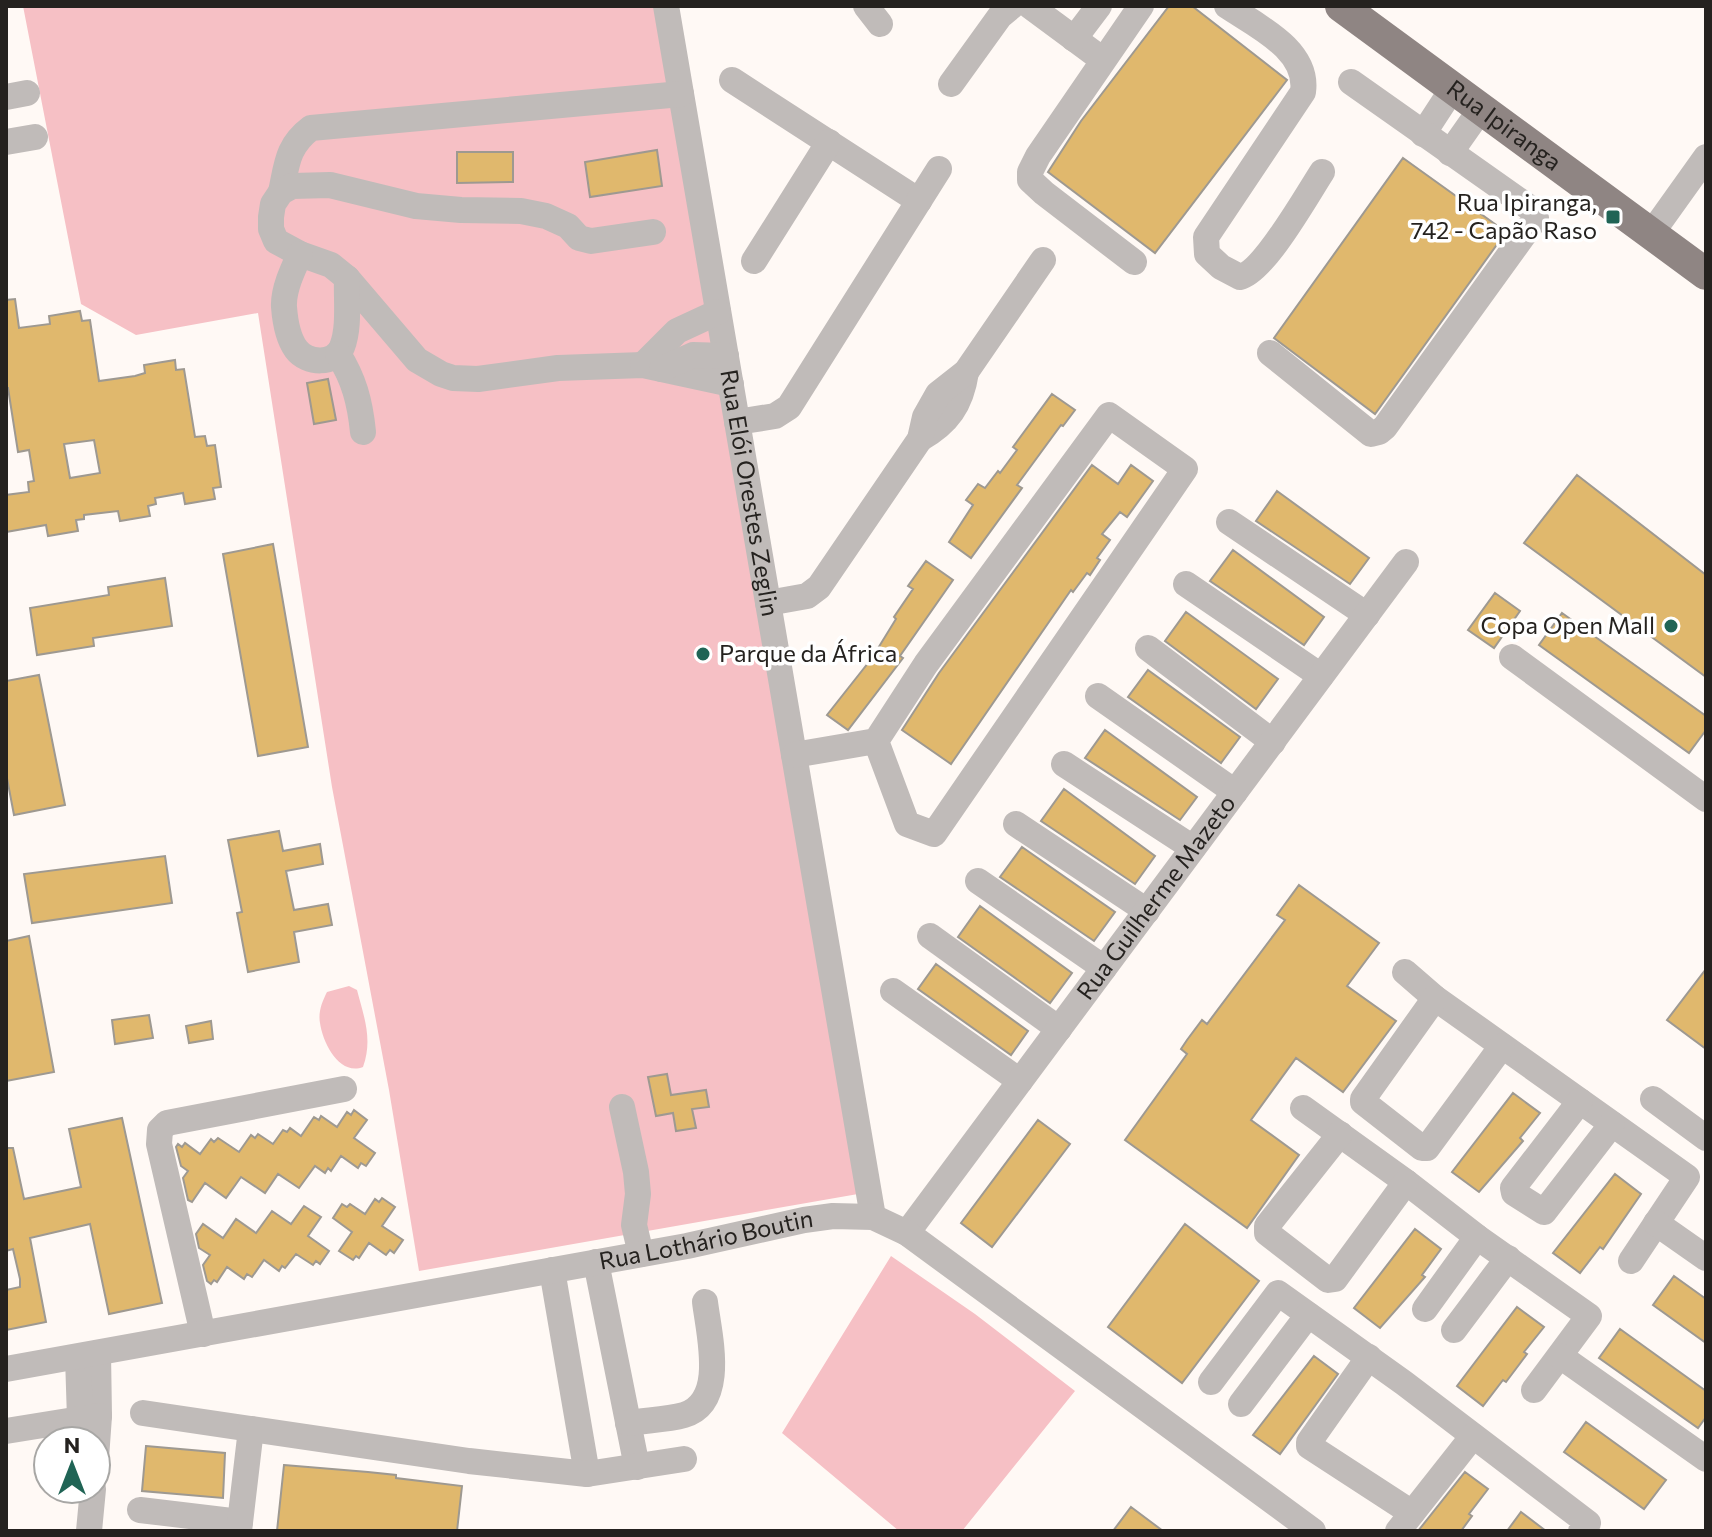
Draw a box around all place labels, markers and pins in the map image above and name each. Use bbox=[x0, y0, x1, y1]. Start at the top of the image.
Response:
place label: Rua Ipiranga, 742 - Capão Raso bbox=[1411, 187, 1597, 244]
marker: Rua Ipiranga, 742 - Capão Raso bbox=[1604, 208, 1622, 226]
place label: Copa Open Mall bbox=[1481, 610, 1655, 639]
marker: Copa Open Mall bbox=[1662, 617, 1680, 635]
place label: Parque da África bbox=[719, 638, 897, 667]
marker: Parque da África bbox=[694, 645, 712, 663]

